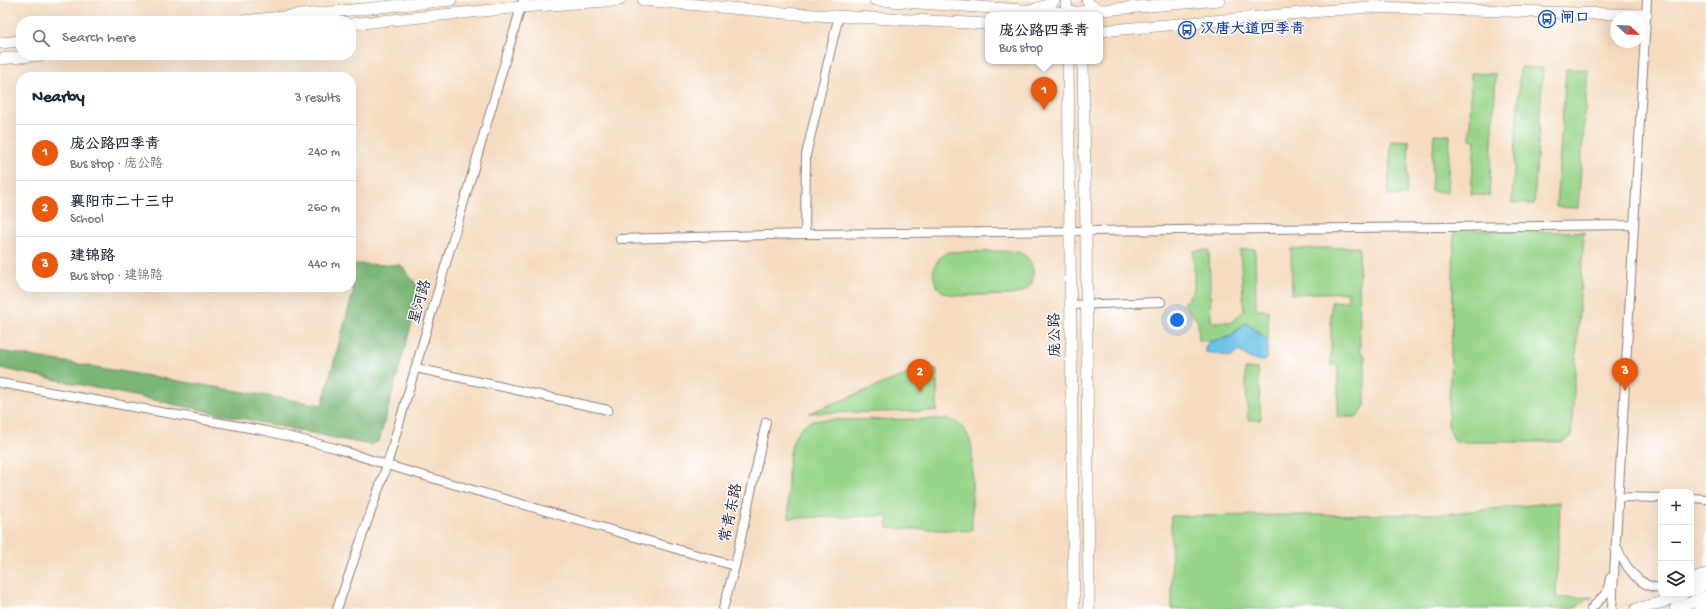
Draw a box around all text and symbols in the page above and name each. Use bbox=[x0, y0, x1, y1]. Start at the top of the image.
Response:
bus stop icon: 闸口 bbox=[1537, 9, 1557, 29]
place label: 闸口 bbox=[1560, 10, 1590, 28]
popup bbox=[985, 12, 1103, 64]
north arrow bbox=[1610, 12, 1646, 48]
search box bbox=[16, 16, 356, 60]
bus stop icon: 汉唐大道四季青 bbox=[1177, 20, 1197, 40]
place label: 汉唐大道四季青 bbox=[1200, 21, 1305, 39]
text: 庞公路四季青 bbox=[999, 23, 1089, 41]
icon: search bbox=[30, 27, 52, 49]
text: Search here bbox=[62, 29, 136, 47]
text: Bus stop bbox=[999, 41, 1043, 56]
pin: 1 bbox=[1031, 77, 1057, 110]
text: Nearby bbox=[32, 88, 85, 108]
text: 3 results bbox=[295, 91, 340, 106]
text: 庞公路四季青 bbox=[70, 136, 160, 154]
text: 1 bbox=[42, 145, 48, 160]
text: 240 m bbox=[308, 145, 340, 160]
text: Bus stop · 庞公路 bbox=[70, 157, 163, 172]
text: 襄阳市二十三中 bbox=[70, 194, 175, 212]
text: 2 bbox=[42, 201, 48, 216]
text: 260 m bbox=[307, 201, 340, 216]
text: School bbox=[70, 212, 104, 227]
text: 建锦路 bbox=[70, 248, 115, 266]
text: 3 bbox=[42, 257, 48, 272]
text: 440 m bbox=[308, 257, 340, 272]
text: Bus stop · 建锦路 bbox=[70, 269, 163, 284]
street label: 星河路 bbox=[406, 278, 436, 326]
your location bbox=[1167, 310, 1187, 330]
street label: 庞公路 bbox=[1047, 312, 1065, 358]
pin: 3 bbox=[1612, 358, 1638, 391]
pin: 2 bbox=[907, 359, 933, 392]
street label: 常青东路 bbox=[717, 482, 747, 544]
map controls bbox=[1658, 489, 1694, 597]
button: + bbox=[1658, 489, 1694, 525]
button: − bbox=[1658, 525, 1694, 561]
button: layers bbox=[1658, 561, 1694, 597]

